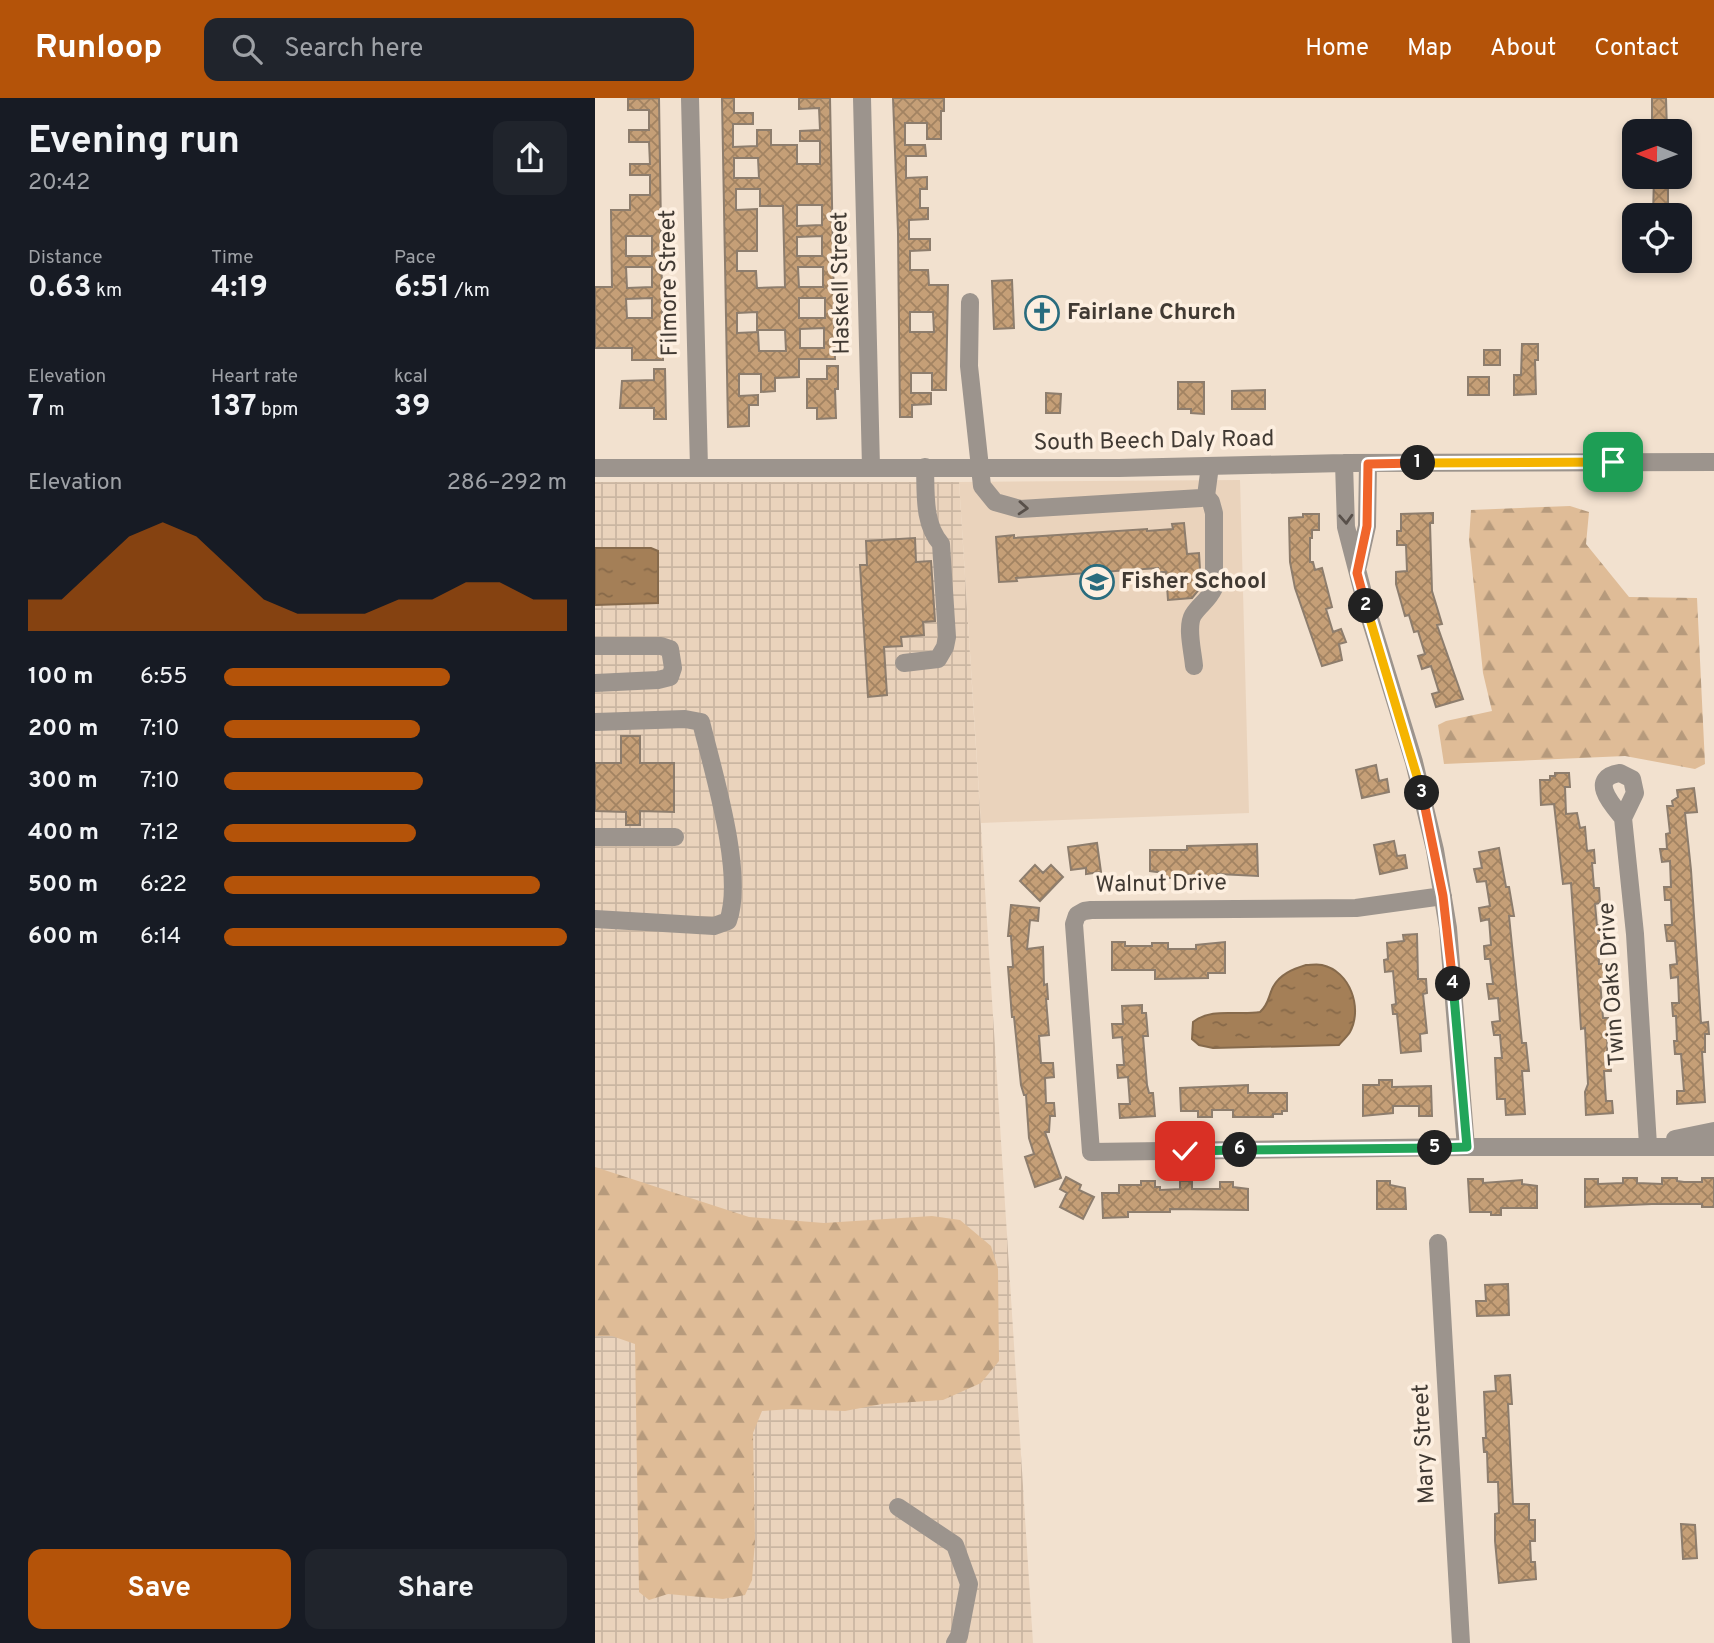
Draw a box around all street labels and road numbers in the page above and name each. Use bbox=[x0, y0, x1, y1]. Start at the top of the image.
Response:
street label: Filmore Street bbox=[654, 209, 686, 357]
street label: Haskell Street bbox=[826, 211, 858, 355]
street label: South Beech Daly Road bbox=[1033, 425, 1275, 459]
street label: Walnut Drive bbox=[1095, 869, 1227, 901]
street label: Twin Oaks Drive bbox=[1593, 901, 1633, 1067]
street label: Mary Street bbox=[1407, 1383, 1443, 1505]

